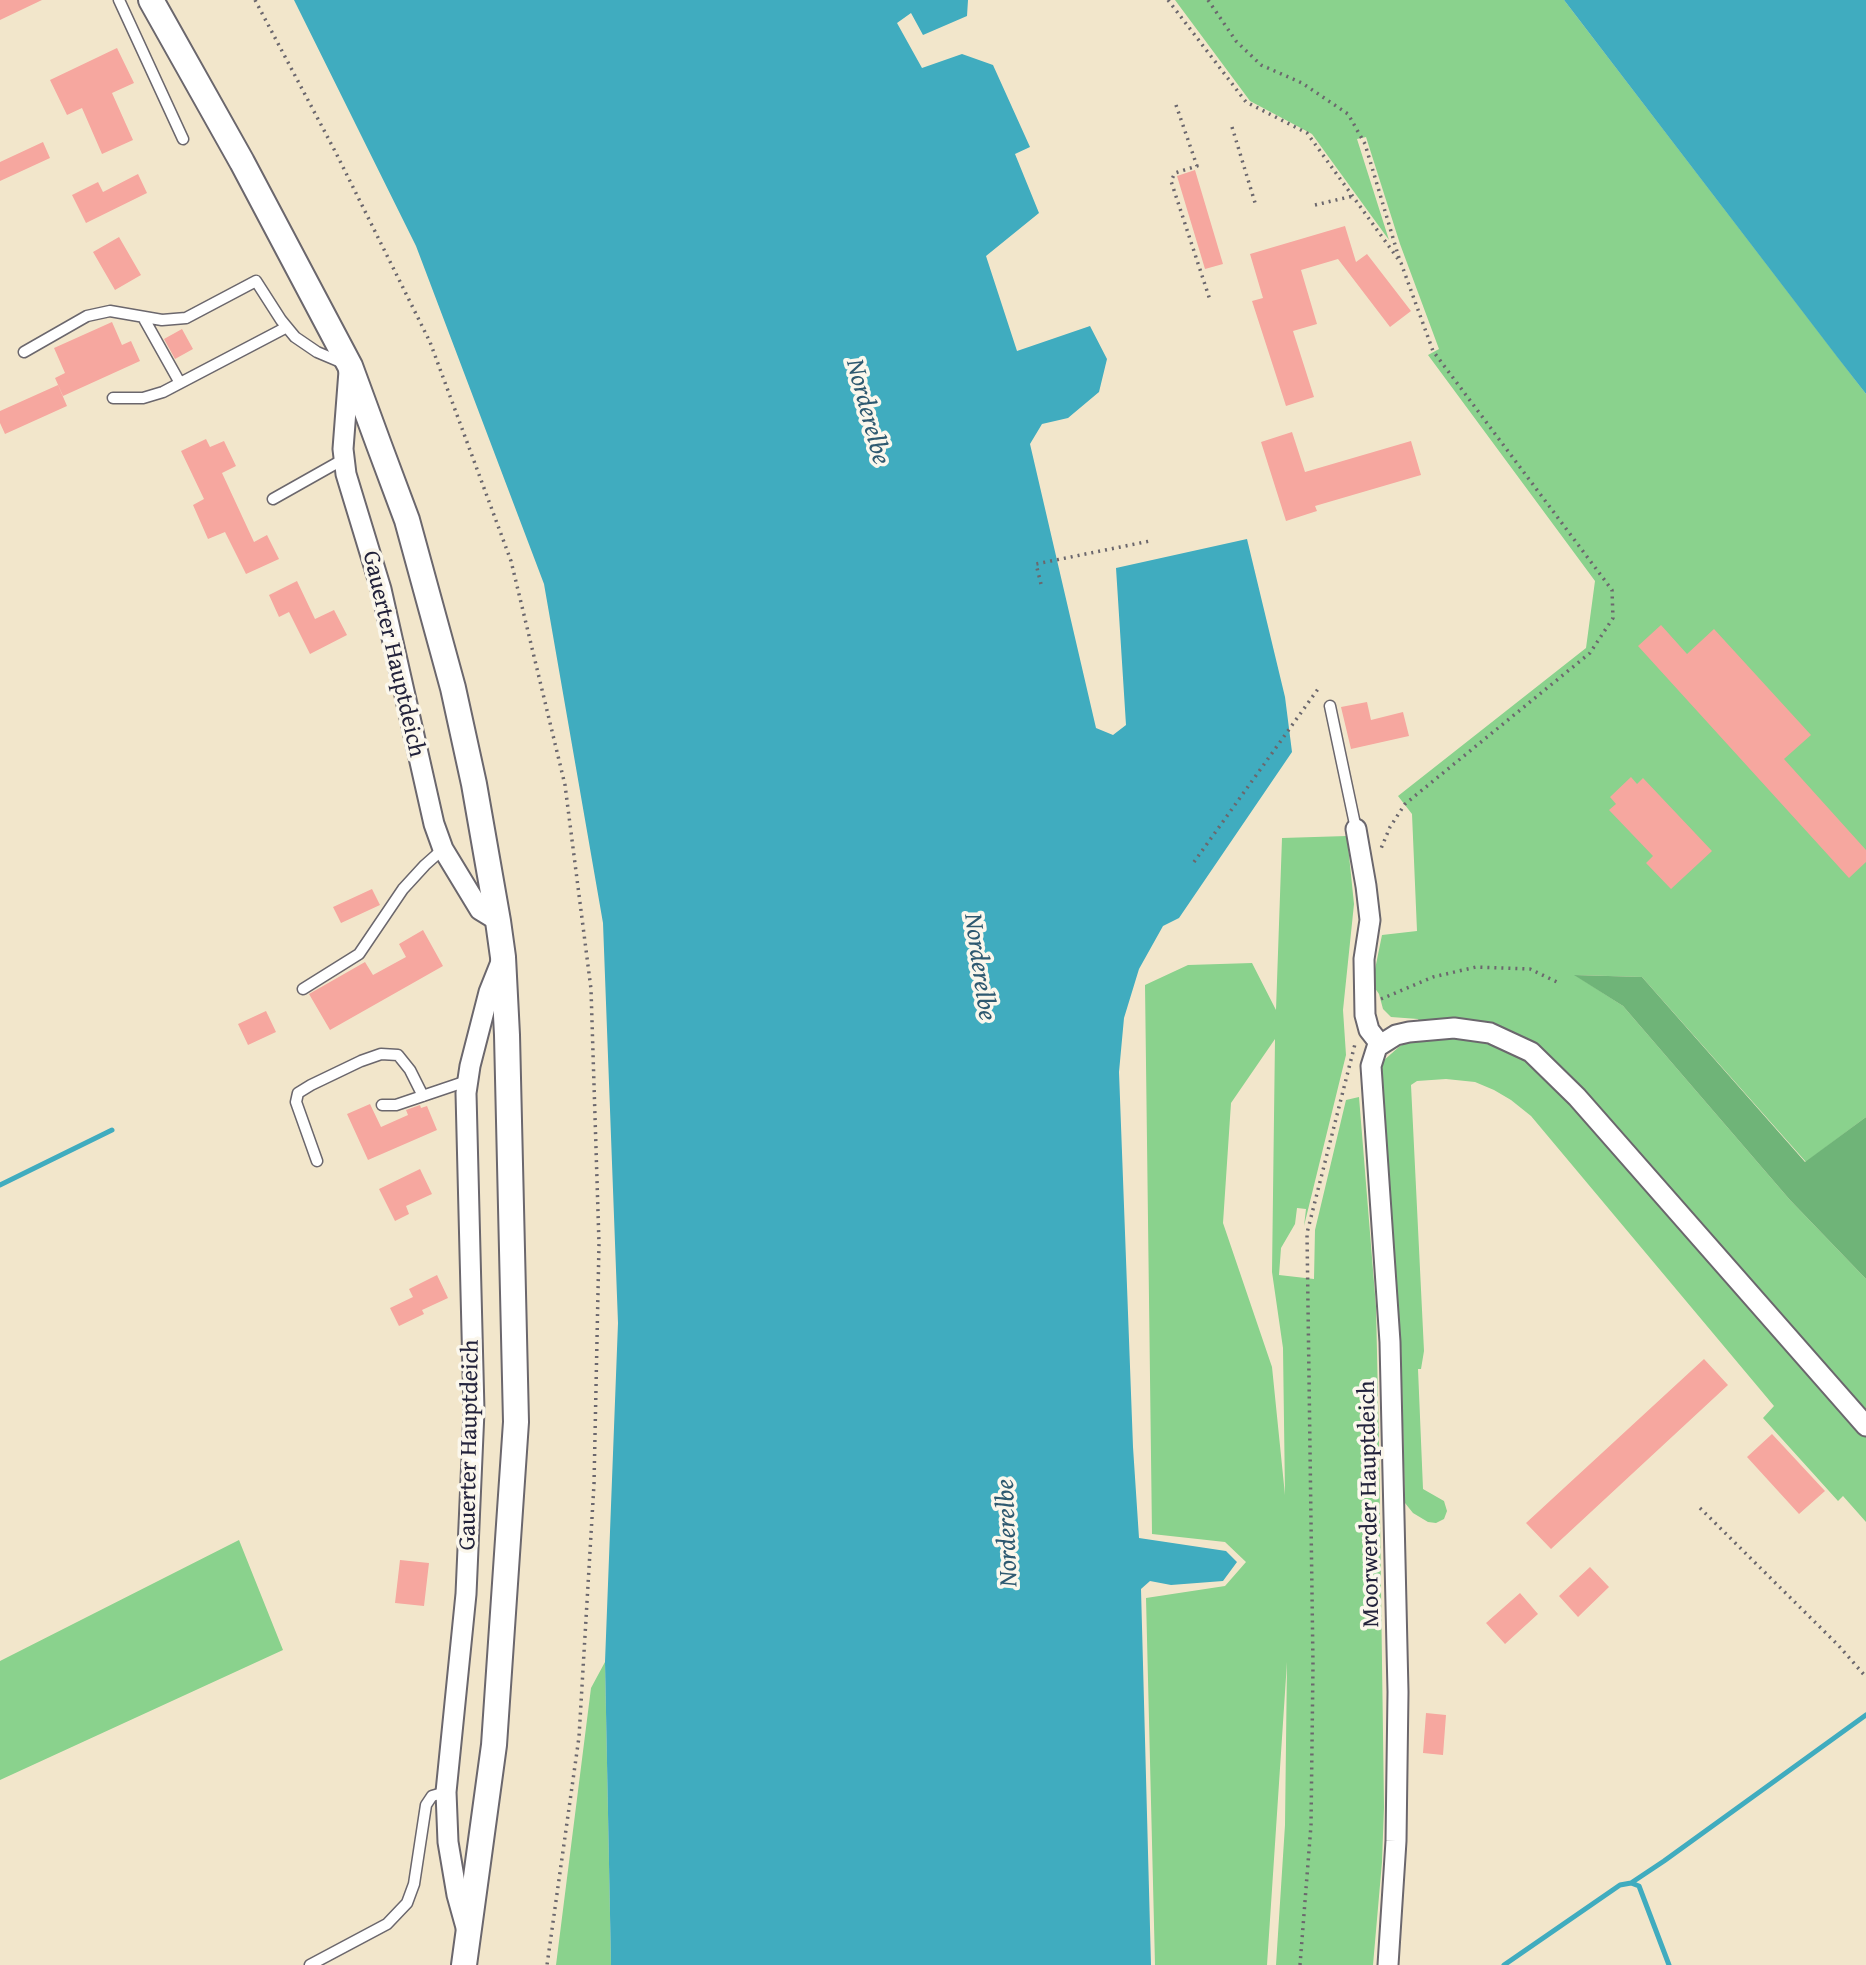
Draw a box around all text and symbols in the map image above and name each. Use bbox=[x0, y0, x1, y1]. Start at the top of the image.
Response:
water label: Norderelbe bbox=[838, 356, 896, 468]
street label: Gauerter Hauptdeich bbox=[355, 548, 431, 760]
water label: Norderelbe bbox=[956, 911, 1002, 1023]
street label: Gauerter Hauptdeich bbox=[454, 1339, 486, 1551]
street label: Moorwerder Hauptdeich bbox=[1353, 1380, 1387, 1628]
water label: Norderelbe bbox=[991, 1478, 1025, 1588]

